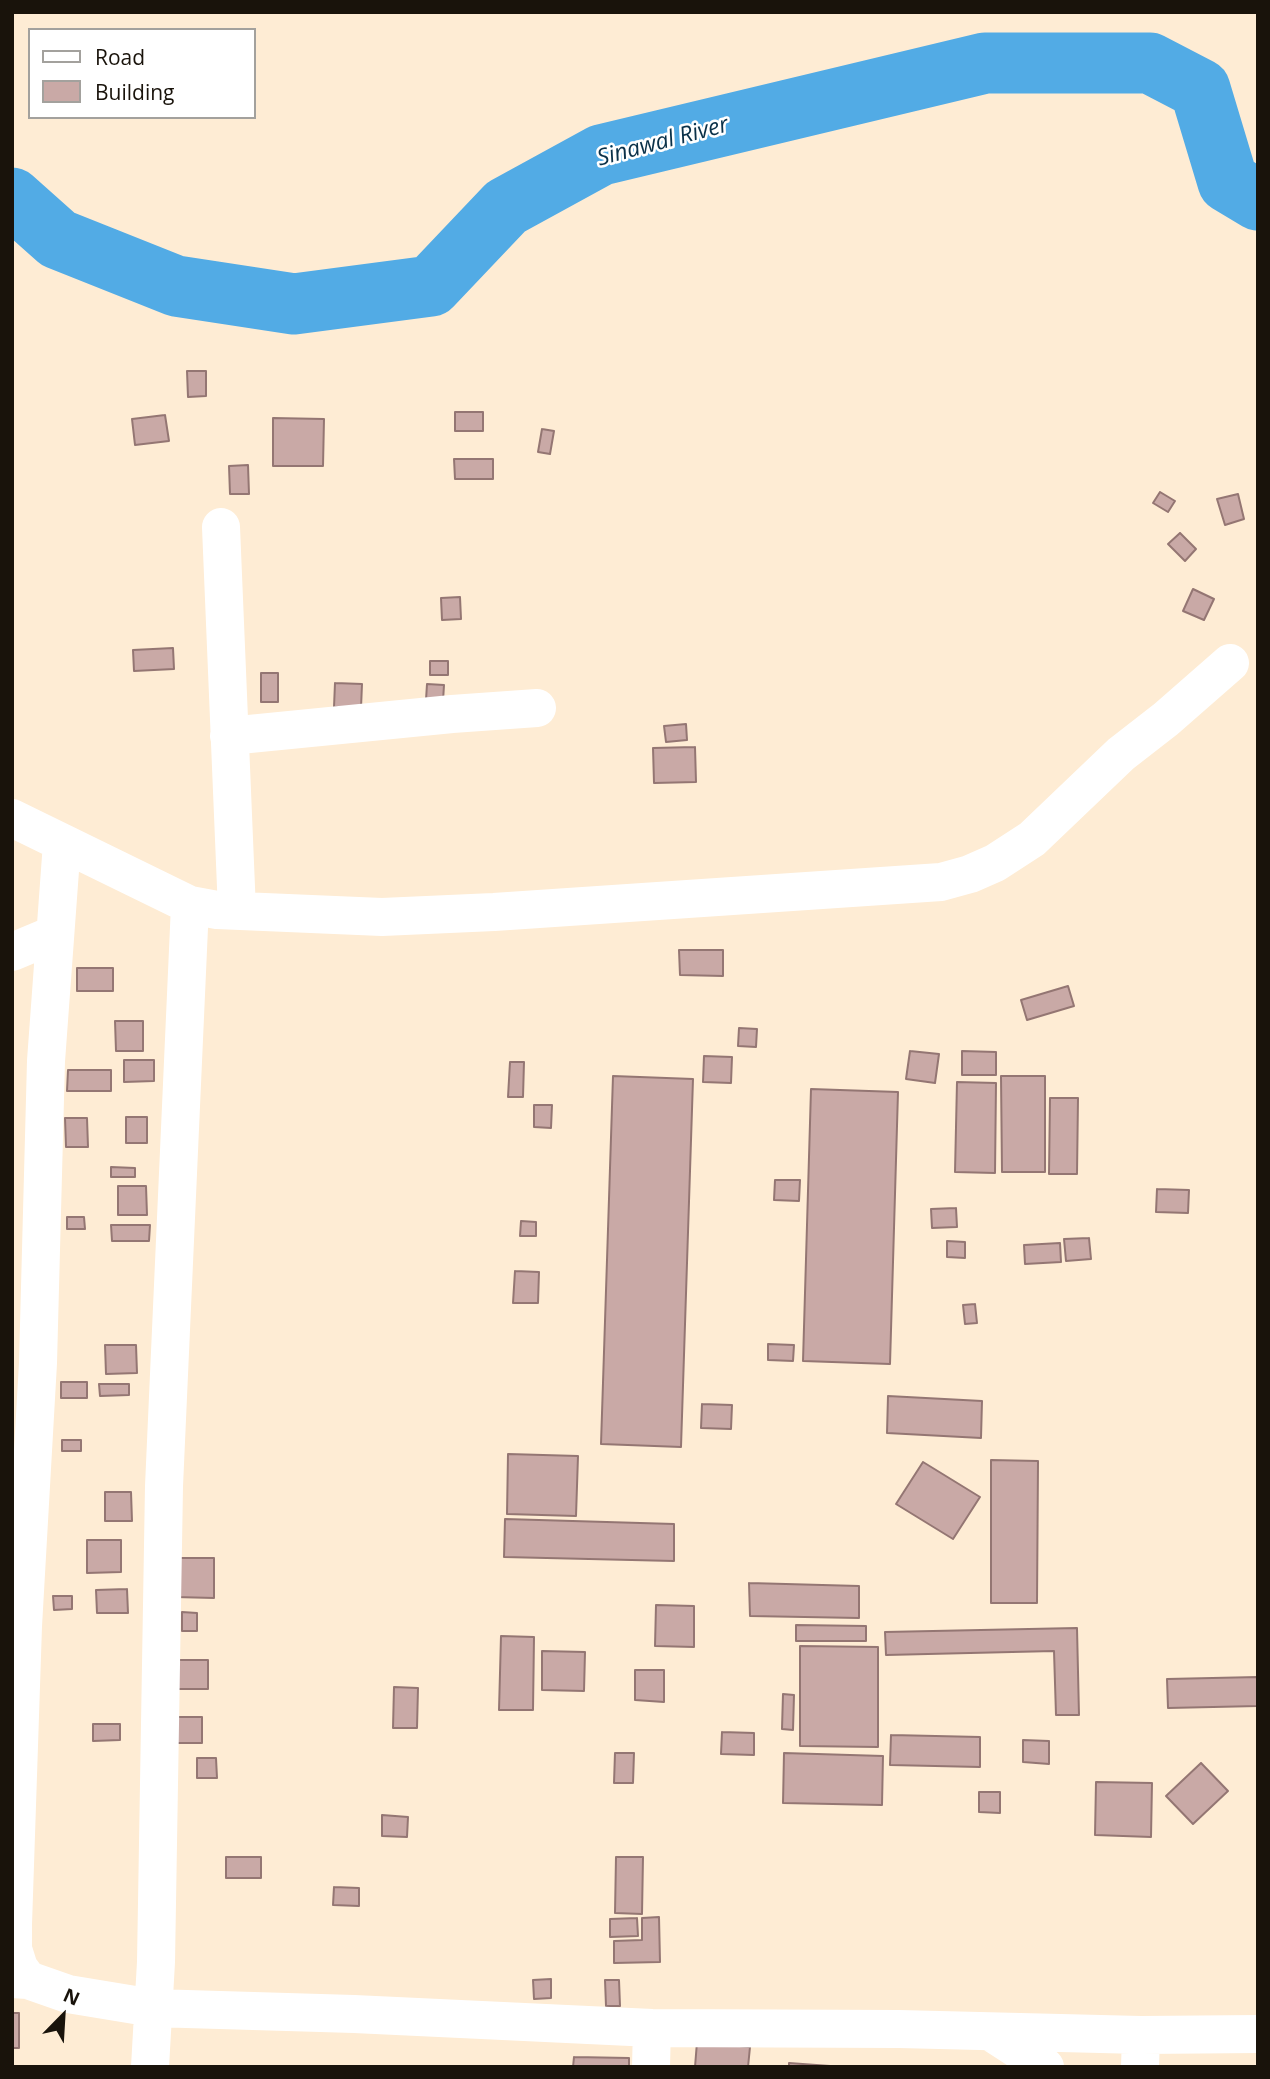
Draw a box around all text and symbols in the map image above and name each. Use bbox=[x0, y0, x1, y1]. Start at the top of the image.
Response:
legend bbox=[28, 28, 256, 119]
text: Road bbox=[95, 43, 145, 71]
text: Building bbox=[95, 78, 174, 106]
water label: Sinawal River bbox=[594, 111, 732, 173]
north arrow bbox=[28, 1981, 98, 2051]
text: N bbox=[59, 1982, 84, 2012]

